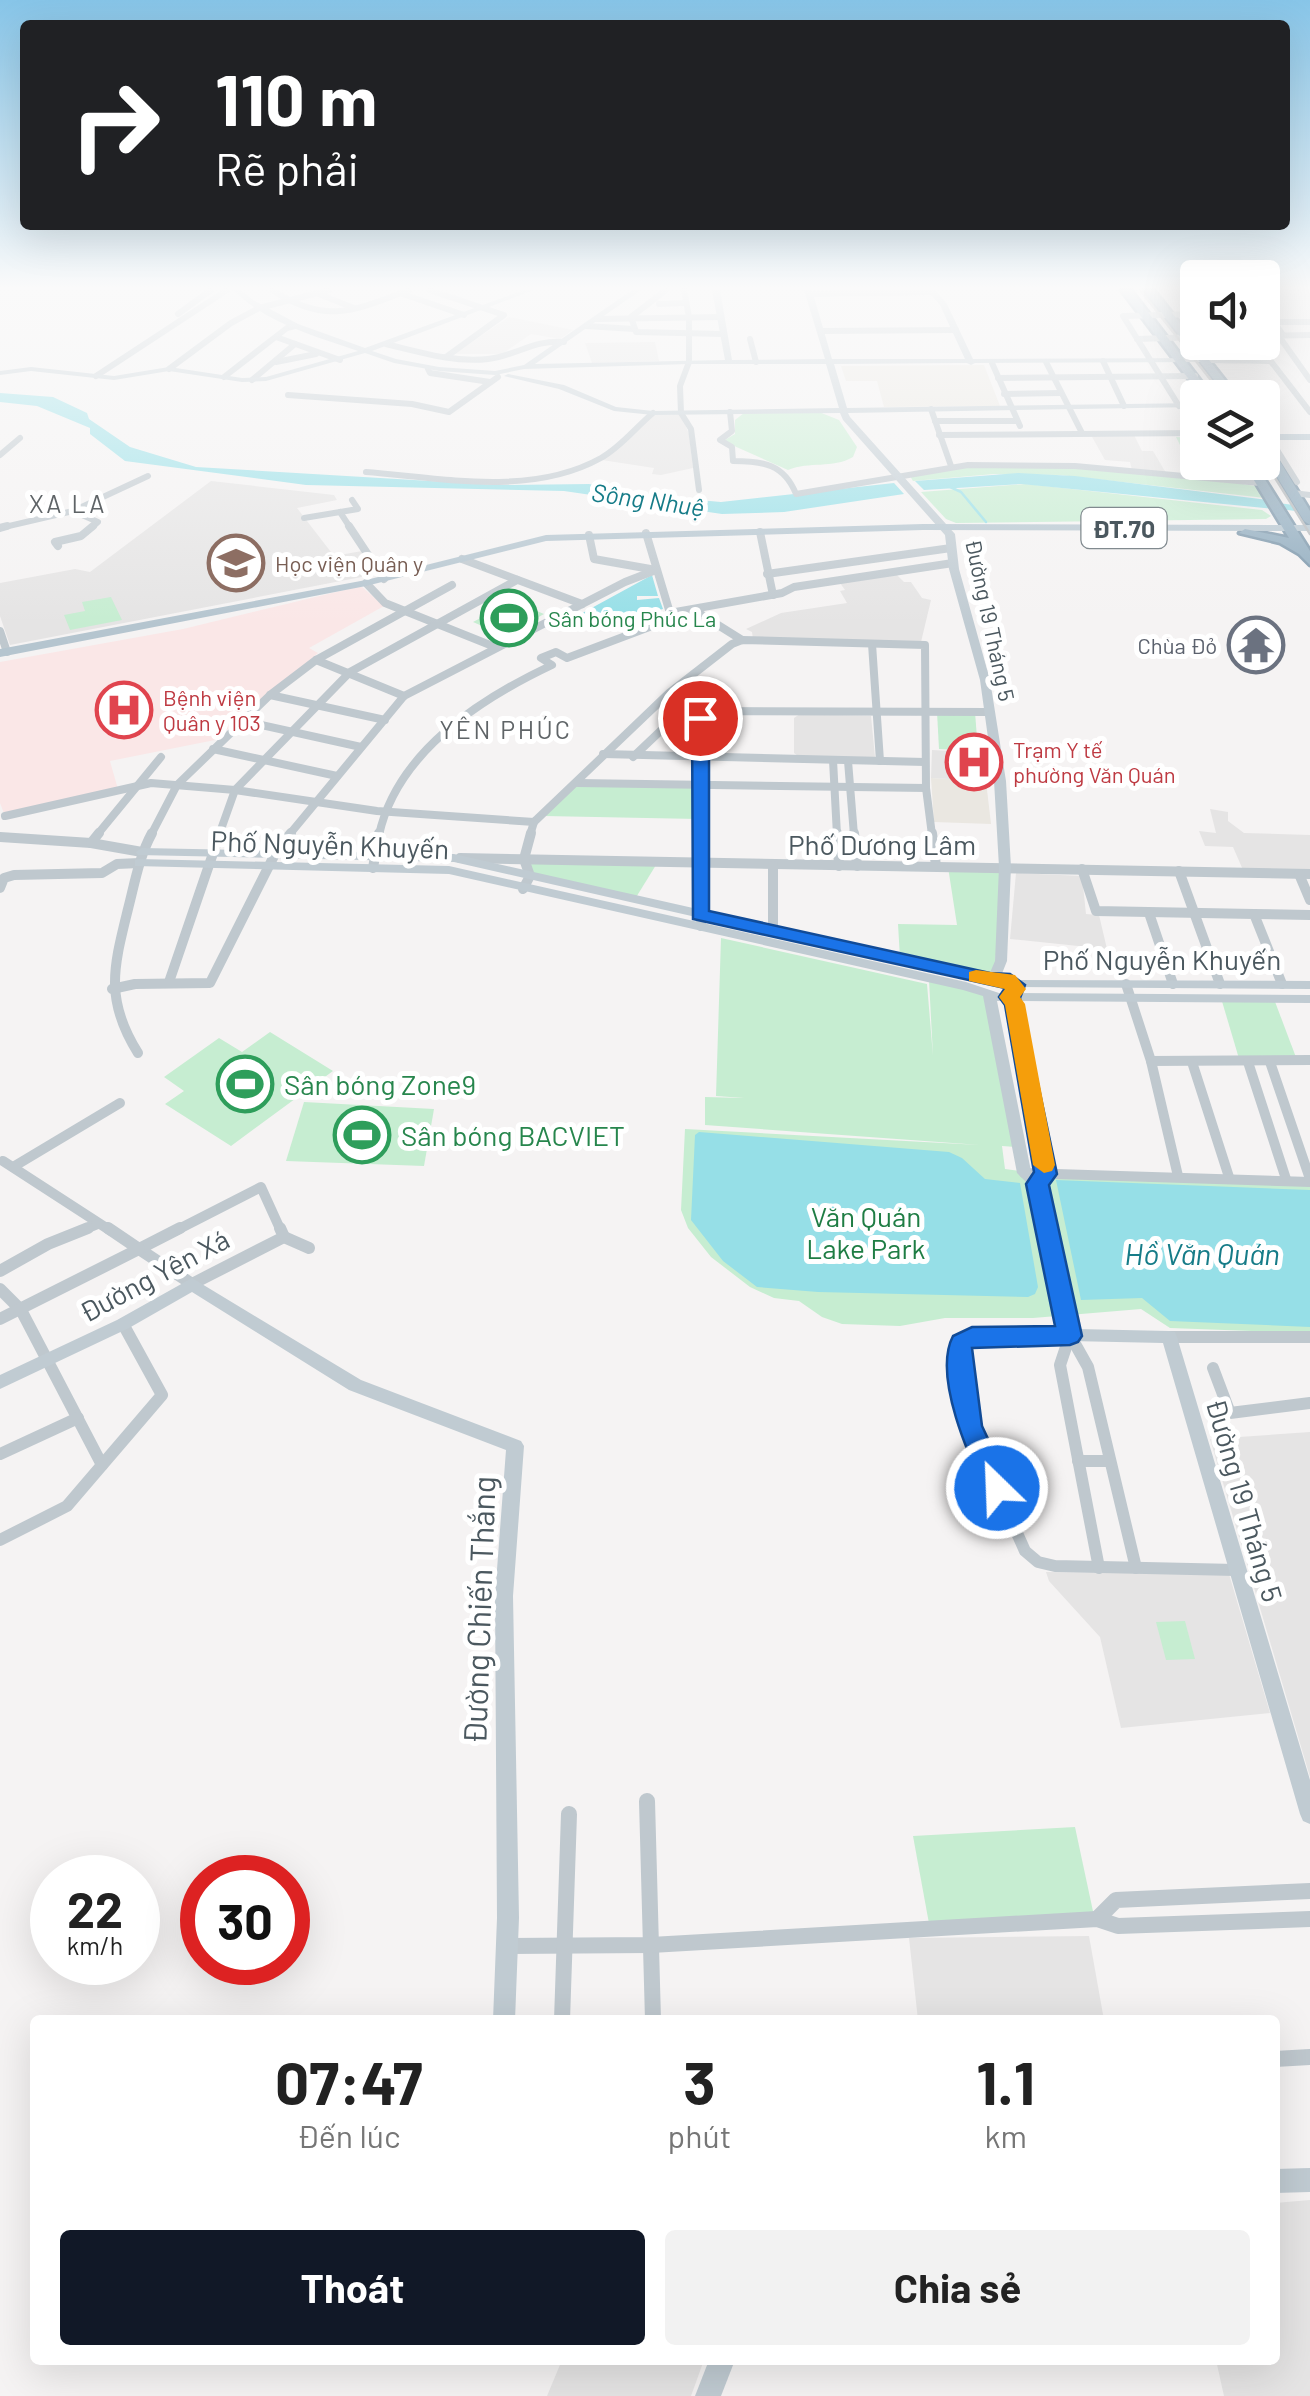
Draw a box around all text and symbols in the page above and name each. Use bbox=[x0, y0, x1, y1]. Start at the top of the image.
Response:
text: 110 m bbox=[215, 56, 377, 140]
icon: right bbox=[50, 60, 180, 190]
text: Rẽ phải bbox=[215, 141, 359, 195]
map controls bbox=[1180, 260, 1280, 480]
button: sound bbox=[1180, 260, 1280, 360]
button: layers bbox=[1180, 380, 1280, 480]
water label: Sông Nhuệ bbox=[590, 476, 706, 522]
district label: XA LA bbox=[29, 488, 107, 518]
road number: ĐT.70 bbox=[1082, 508, 1166, 548]
school or university icon: Học viện Quân y bbox=[206, 533, 266, 593]
street label: Đường 19 Tháng 5 bbox=[961, 537, 1021, 703]
place label: Học viện Quân y bbox=[275, 550, 423, 576]
sports icon: Sân bóng Phúc La bbox=[479, 588, 539, 648]
place label: Sân bóng Phúc La bbox=[548, 605, 716, 631]
temple icon: Chùa Đỏ bbox=[1226, 615, 1286, 675]
place label: Chùa Đỏ bbox=[1137, 632, 1217, 658]
pin bbox=[658, 676, 743, 761]
hospital icon: Bệnh viện Quân y 103 bbox=[94, 680, 154, 740]
place label: Bệnh viện Quân y 103 bbox=[163, 684, 261, 735]
icon: arrive bbox=[673, 691, 728, 746]
district label: YÊN PHÚC bbox=[439, 714, 573, 744]
hospital icon: Trạm Y tế phường Văn Quán bbox=[944, 732, 1004, 792]
place label: Trạm Y tế phường Văn Quán bbox=[1013, 736, 1176, 787]
street label: Phố Nguyễn Khuyến bbox=[210, 823, 450, 865]
street label: Phố Dương Lâm bbox=[788, 827, 976, 861]
street label: Phố Nguyễn Khuyến bbox=[1043, 942, 1281, 976]
sports icon: Sân bóng Zone9 bbox=[215, 1054, 275, 1114]
place label: Sân bóng Zone9 bbox=[284, 1067, 476, 1101]
sports icon: Sân bóng BACVIET bbox=[332, 1105, 392, 1165]
place label: Sân bóng BACVIET bbox=[401, 1118, 625, 1152]
park label: Văn Quán Lake Park bbox=[806, 1199, 926, 1265]
street label: Đường Yên Xá bbox=[73, 1221, 235, 1329]
water label: Hồ Văn Quán bbox=[1124, 1235, 1280, 1271]
street label: Đường 19 Tháng 5 bbox=[1200, 1394, 1290, 1606]
position arrow bbox=[945, 1436, 1049, 1540]
street label: Đường Chiến Thắng bbox=[454, 1475, 502, 1745]
speed limit sign: 30 bbox=[180, 1855, 310, 1985]
text: 22 bbox=[67, 1878, 123, 1938]
text: km/h bbox=[67, 1930, 123, 1960]
text: 07:47 bbox=[275, 2045, 423, 2117]
text: 3 bbox=[683, 2045, 716, 2117]
text: 1.1 bbox=[976, 2045, 1035, 2117]
text: Đến lúc bbox=[297, 2116, 401, 2154]
text: phút bbox=[668, 2116, 731, 2154]
text: km bbox=[984, 2116, 1027, 2154]
button: Thoát bbox=[60, 2230, 645, 2345]
button: Chia sẻ bbox=[665, 2230, 1250, 2345]

